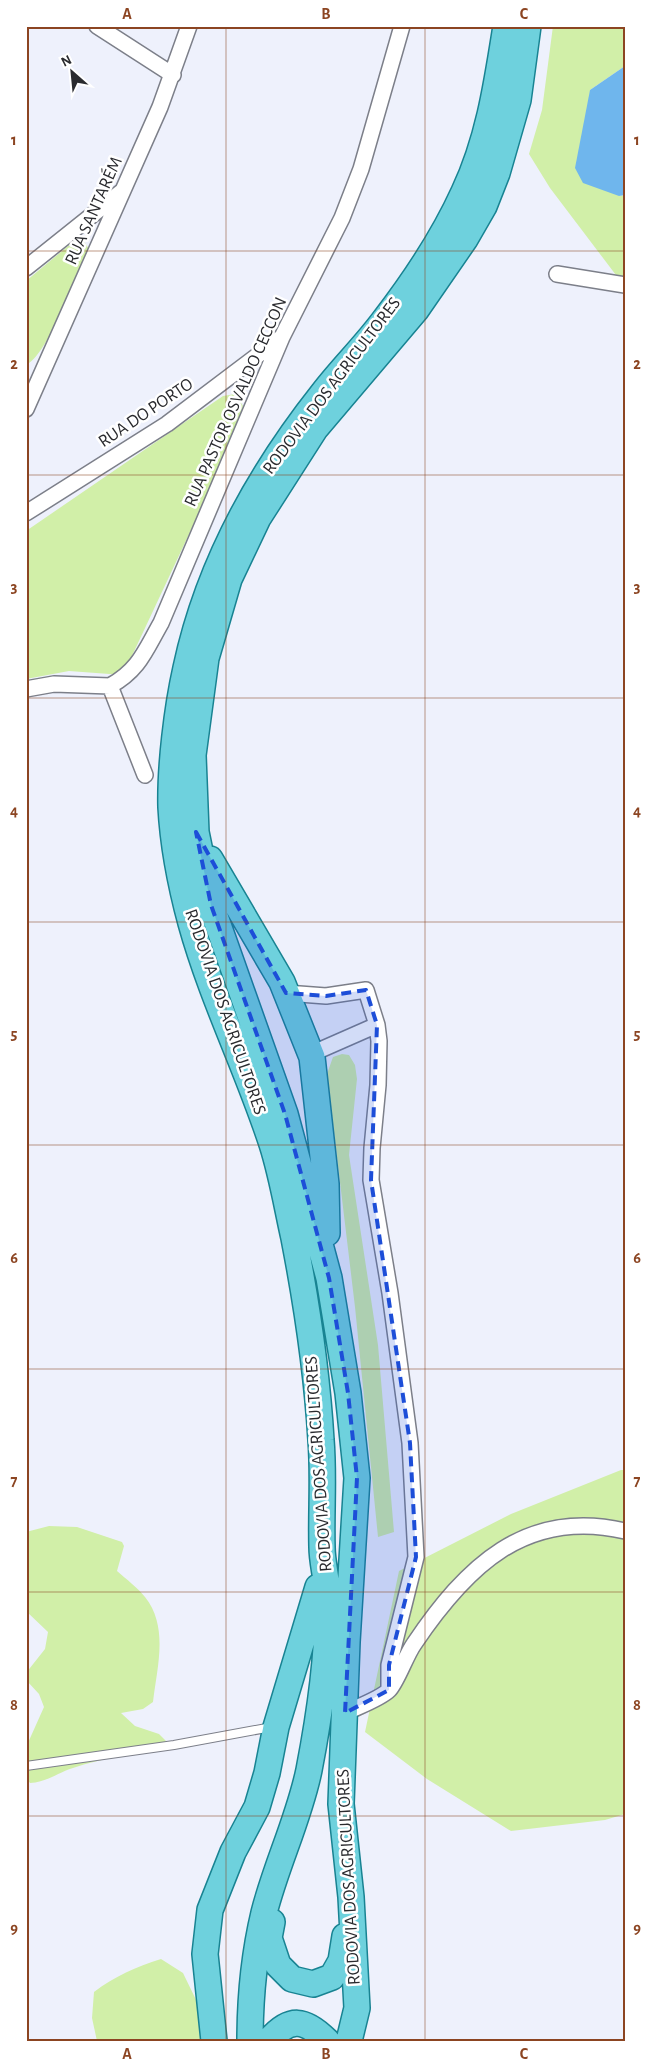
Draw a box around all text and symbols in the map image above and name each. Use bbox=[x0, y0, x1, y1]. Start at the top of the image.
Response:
text: A bbox=[122, 6, 132, 22]
text: B bbox=[321, 6, 331, 22]
text: C bbox=[520, 6, 529, 22]
north arrow bbox=[48, 48, 98, 98]
text: N bbox=[59, 53, 74, 70]
text: 1 bbox=[11, 132, 17, 148]
text: 1 bbox=[634, 132, 640, 148]
street label: RUA SANTARÉM bbox=[59, 153, 126, 268]
street label: RODOVIA DOS AGRICULTORES bbox=[260, 294, 404, 478]
street label: RUA PASTOR OSVALDO CECCON bbox=[182, 295, 290, 509]
text: 2 bbox=[10, 356, 18, 372]
text: 2 bbox=[633, 356, 641, 372]
street label: RUA DO PORTO bbox=[96, 375, 196, 451]
text: 3 bbox=[11, 579, 18, 595]
text: 3 bbox=[634, 579, 641, 595]
text: 4 bbox=[10, 803, 18, 819]
text: 4 bbox=[633, 803, 641, 819]
street label: RODOVIA DOS AGRICULTORES bbox=[181, 907, 269, 1117]
text: 5 bbox=[11, 1026, 18, 1042]
text: 5 bbox=[634, 1026, 641, 1042]
text: 6 bbox=[10, 1250, 18, 1266]
text: 6 bbox=[633, 1250, 641, 1266]
street label: RODOVIA DOS AGRICULTORES bbox=[302, 1355, 336, 1573]
text: 7 bbox=[11, 1473, 18, 1489]
text: 7 bbox=[634, 1473, 641, 1489]
text: 8 bbox=[10, 1697, 18, 1713]
text: 8 bbox=[633, 1697, 641, 1713]
street label: RODOVIA DOS AGRICULTORES bbox=[334, 1769, 364, 1985]
text: 9 bbox=[10, 1920, 18, 1936]
text: 9 bbox=[633, 1920, 641, 1936]
text: A bbox=[122, 2046, 132, 2062]
text: B bbox=[321, 2046, 331, 2062]
text: C bbox=[520, 2046, 529, 2062]

